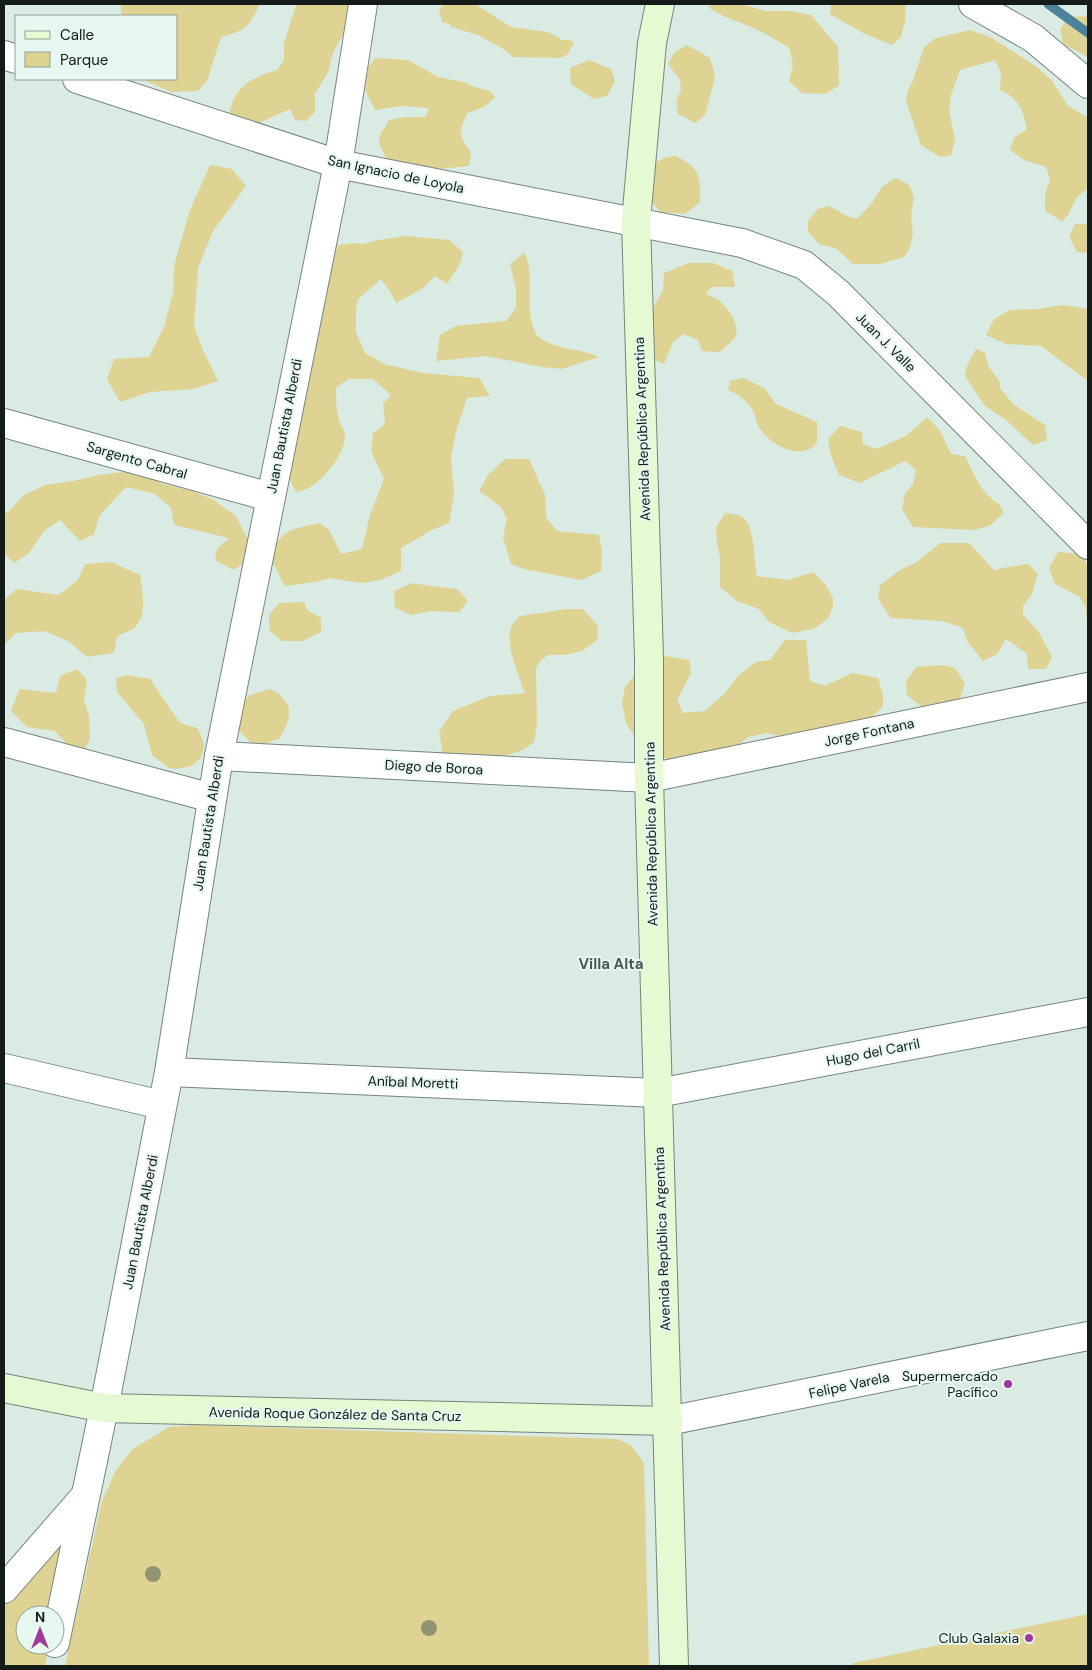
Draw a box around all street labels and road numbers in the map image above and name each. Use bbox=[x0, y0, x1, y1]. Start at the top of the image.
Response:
street label: San Ignacio de Loyola bbox=[326, 151, 466, 197]
street label: Juan J. Valle bbox=[852, 308, 920, 376]
street label: Avenida República Argentina bbox=[630, 336, 654, 522]
street label: Juan Bautista Alberdi bbox=[262, 357, 306, 495]
street label: Sargento Cabral bbox=[85, 437, 189, 483]
street label: Jorge Fontana bbox=[822, 714, 916, 750]
street label: Avenida República Argentina bbox=[640, 742, 662, 926]
street label: Juan Bautista Alberdi bbox=[188, 754, 228, 892]
street label: Diego de Boroa bbox=[384, 755, 484, 779]
street label: Hugo del Carril bbox=[825, 1034, 921, 1070]
street label: Aníbal Moretti bbox=[367, 1071, 459, 1093]
street label: Avenida República Argentina bbox=[650, 1146, 674, 1332]
street label: Juan Bautista Alberdi bbox=[118, 1153, 162, 1291]
street label: Felipe Varela bbox=[807, 1368, 891, 1402]
street label: Avenida Roque González de Santa Cruz bbox=[209, 1403, 461, 1425]

